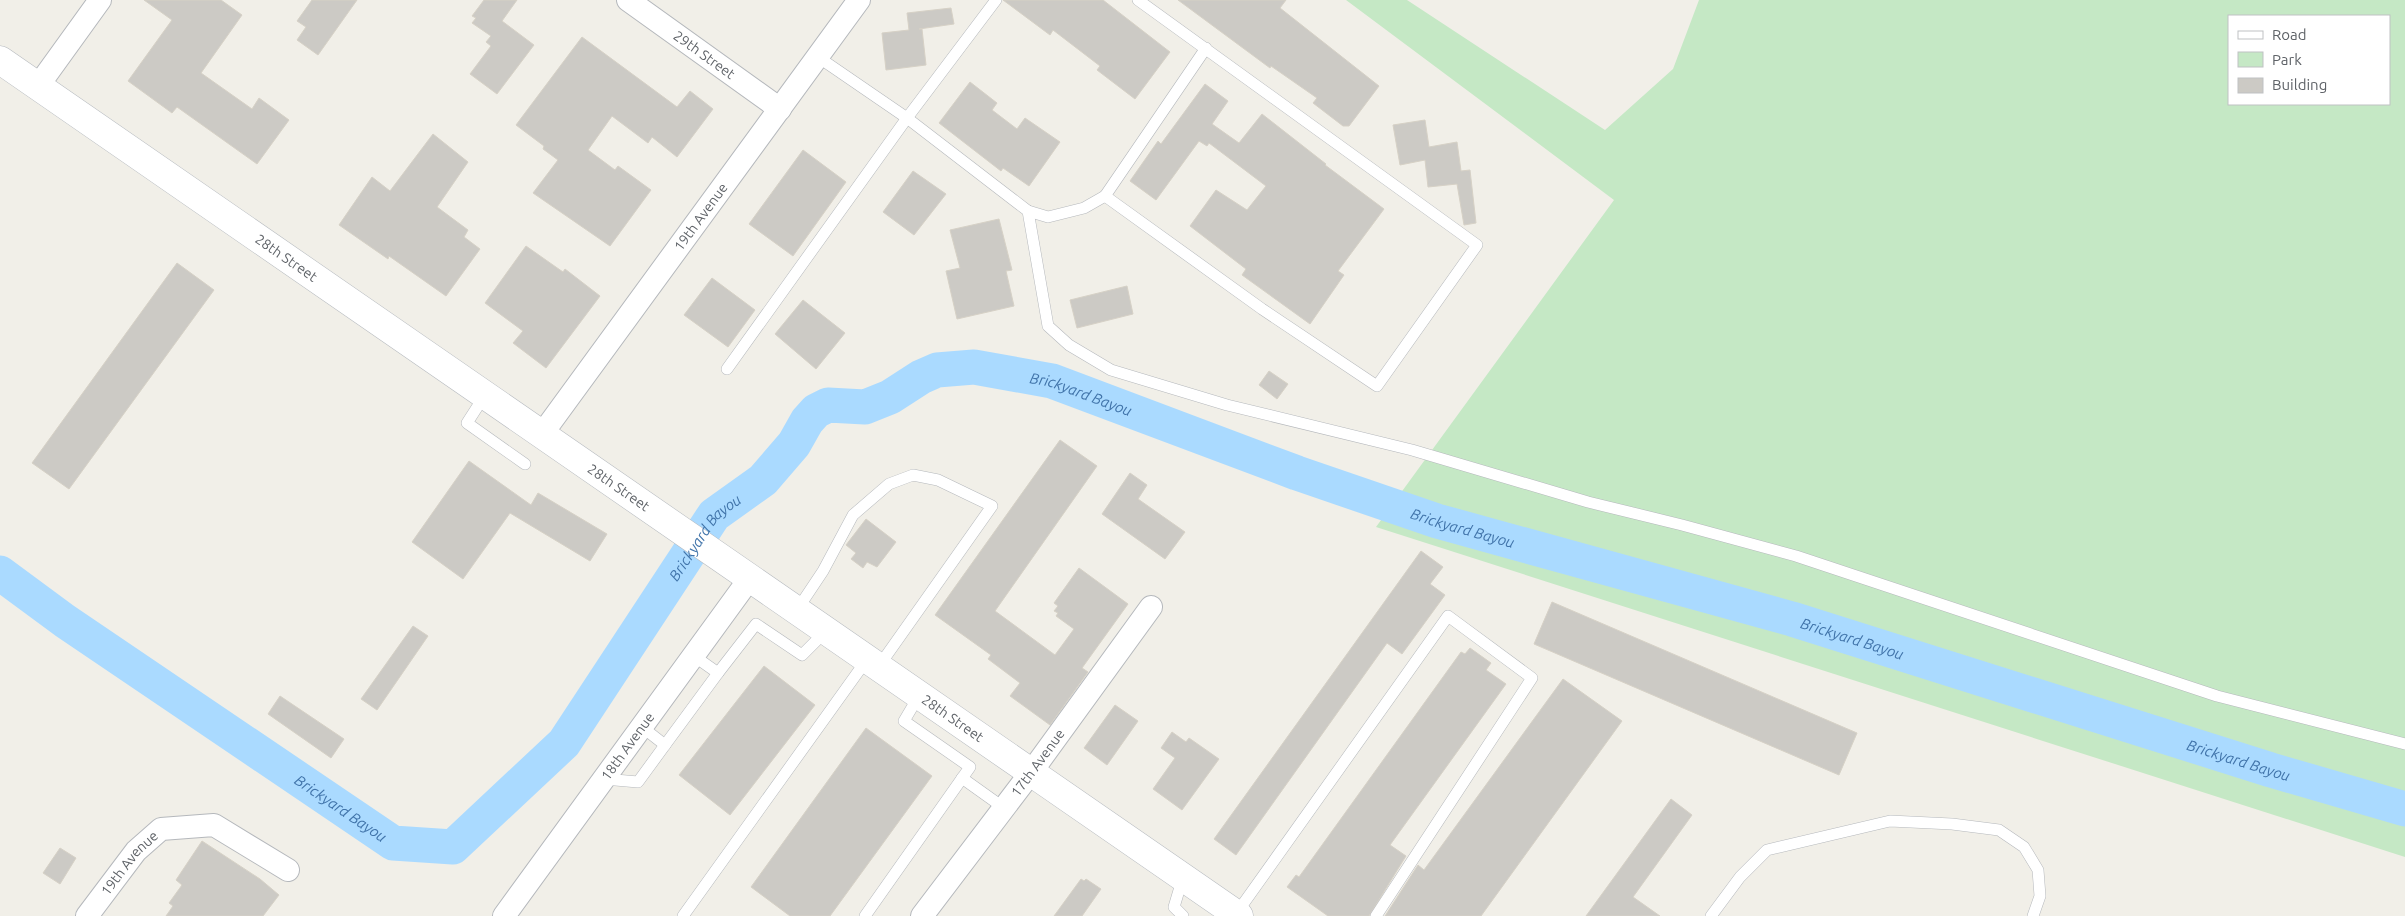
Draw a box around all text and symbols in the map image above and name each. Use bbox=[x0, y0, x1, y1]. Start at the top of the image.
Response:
legend bbox=[2228, 15, 2390, 105]
text: Road bbox=[2272, 26, 2307, 43]
street label: 29th Street bbox=[671, 27, 739, 82]
text: Park bbox=[2272, 51, 2302, 68]
text: Building bbox=[2272, 76, 2327, 93]
street label: 19th Avenue bbox=[671, 180, 731, 254]
street label: 28th Street bbox=[252, 231, 321, 285]
water label: Brickyard Bayou bbox=[1029, 369, 1134, 419]
street label: 28th Street bbox=[585, 460, 653, 515]
water label: Brickyard Bayou bbox=[665, 490, 744, 584]
water label: Brickyard Bayou bbox=[1409, 504, 1516, 550]
water label: Brickyard Bayou bbox=[1799, 614, 1906, 662]
street label: 28th Street bbox=[919, 691, 987, 745]
street label: 18th Avenue bbox=[598, 709, 658, 783]
street label: 17th Avenue bbox=[1008, 726, 1068, 800]
water label: Brickyard Bayou bbox=[2185, 736, 2292, 784]
water label: Brickyard Bayou bbox=[292, 771, 390, 845]
street label: 19th Avenue bbox=[98, 828, 161, 898]

